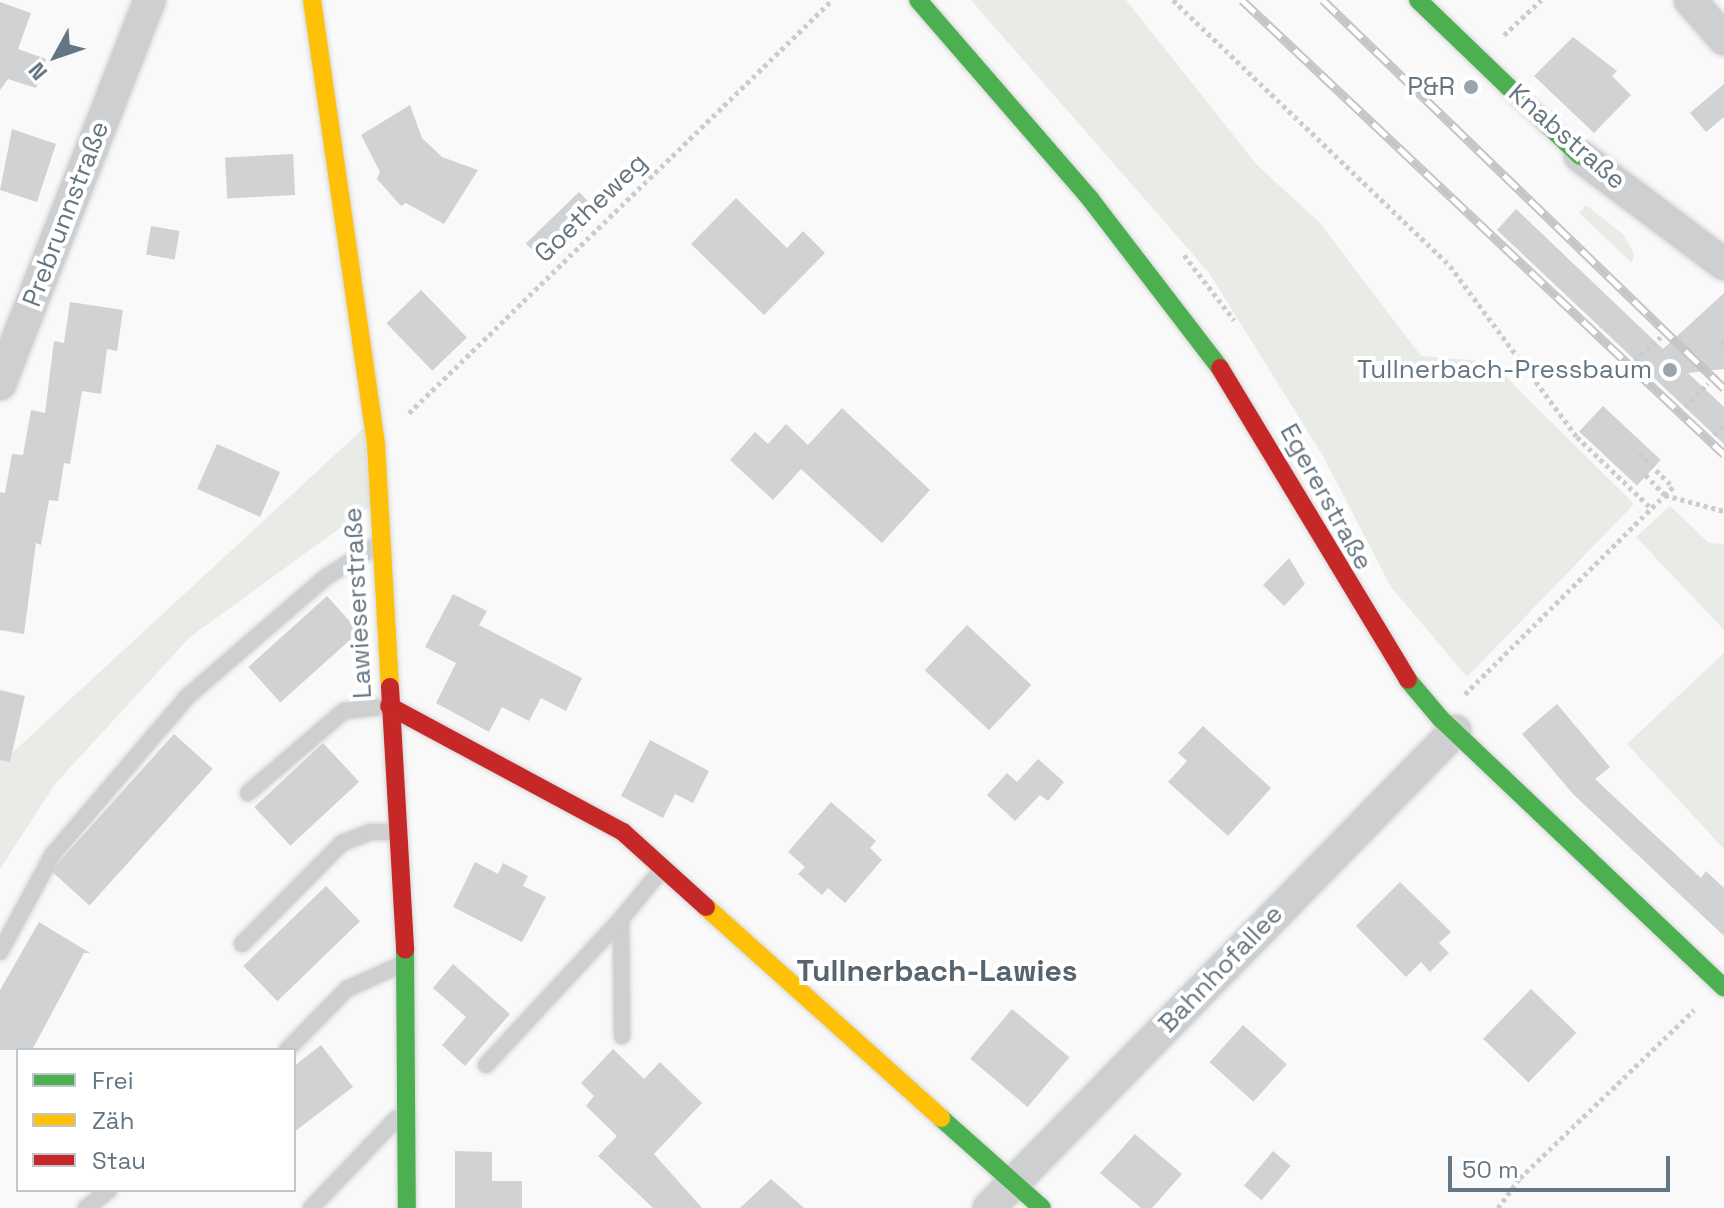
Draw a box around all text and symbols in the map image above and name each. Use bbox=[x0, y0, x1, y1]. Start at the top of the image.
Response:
north arrow bbox=[16, 16, 96, 96]
text: N bbox=[22, 57, 53, 86]
place label: P&R bbox=[1407, 71, 1455, 103]
marker: P&R bbox=[1462, 78, 1480, 96]
street label: Knabstraße bbox=[1502, 78, 1632, 196]
street label: Prebrunnstraße bbox=[16, 117, 116, 311]
street label: Goetheweg bbox=[528, 147, 654, 269]
place label: Tullnerbach-Pressbaum bbox=[1357, 354, 1652, 386]
marker: Tullnerbach-Pressbaum bbox=[1659, 359, 1681, 381]
street label: Egererstraße bbox=[1273, 418, 1379, 576]
street label: Lawieserstraße bbox=[337, 507, 379, 699]
street label: Bahnhofallee bbox=[1152, 899, 1290, 1039]
district label: Tullnerbach-Lawies bbox=[797, 953, 1077, 989]
legend bbox=[16, 1048, 296, 1192]
text: Frei bbox=[92, 1065, 134, 1096]
text: Zäh bbox=[92, 1105, 134, 1136]
scale bar bbox=[1452, 1140, 1674, 1190]
text: Stau bbox=[92, 1145, 146, 1176]
text: 50 m bbox=[1462, 1154, 1519, 1185]

